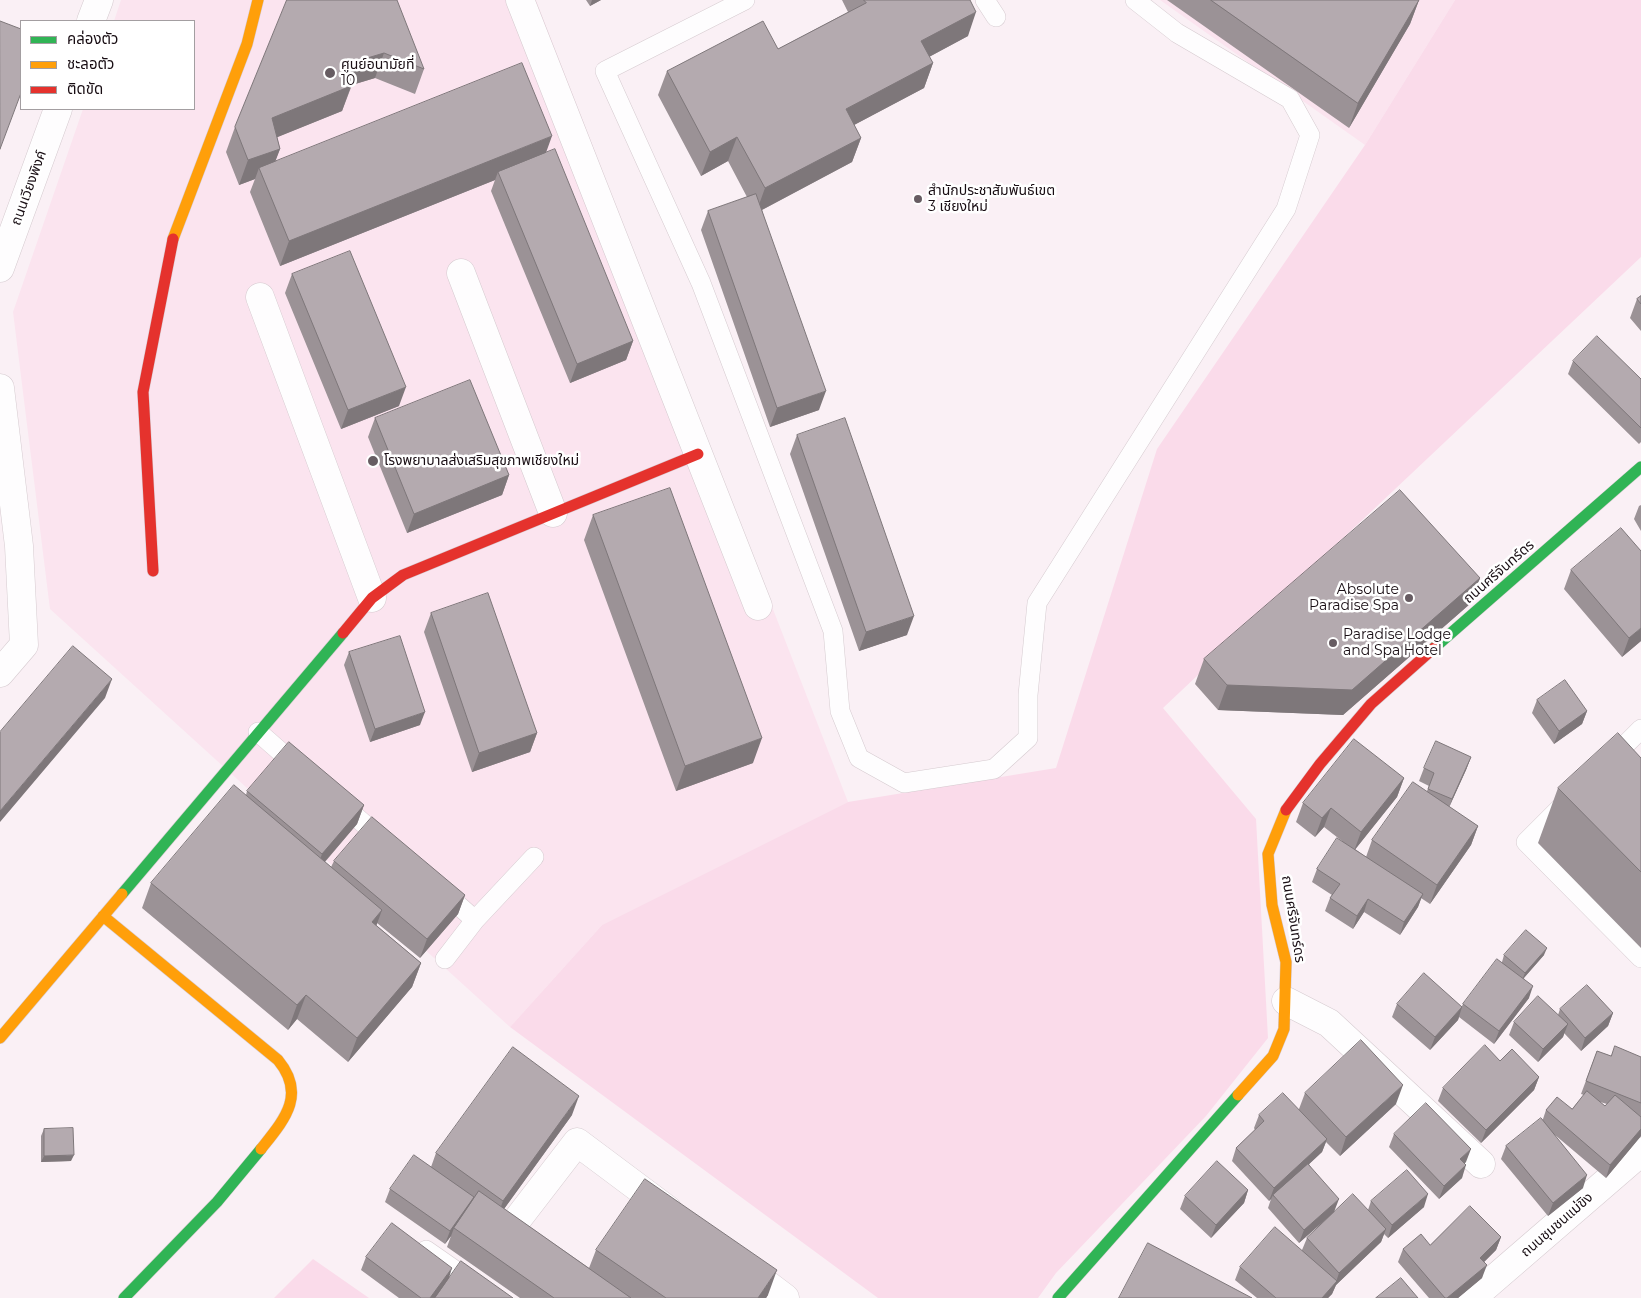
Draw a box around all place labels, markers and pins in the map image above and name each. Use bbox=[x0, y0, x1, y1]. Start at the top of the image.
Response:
place label: ศูนย์อนามัยที่ 10 bbox=[341, 57, 414, 90]
marker: ศูนย์อนามัยที่ 10 bbox=[323, 66, 337, 80]
place label: สำนักประชาสัมพันธ์เขต 3 เชียงใหม่ bbox=[928, 183, 1055, 216]
marker: สำนักประชาสัมพันธ์เขต 3 เชียงใหม่ bbox=[912, 193, 924, 205]
place label: โรงพยาบาลส่งเสริมสุขภาพเชียงใหม่ bbox=[384, 453, 579, 469]
marker: โรงพยาบาลส่งเสริมสุขภาพเชียงใหม่ bbox=[366, 454, 380, 468]
place label: Absolute Paradise Spa bbox=[1309, 582, 1399, 614]
marker: Absolute Paradise Spa bbox=[1403, 592, 1415, 604]
place label: Paradise Lodge and Spa Hotel bbox=[1343, 627, 1451, 660]
marker: Paradise Lodge and Spa Hotel bbox=[1327, 637, 1339, 649]

